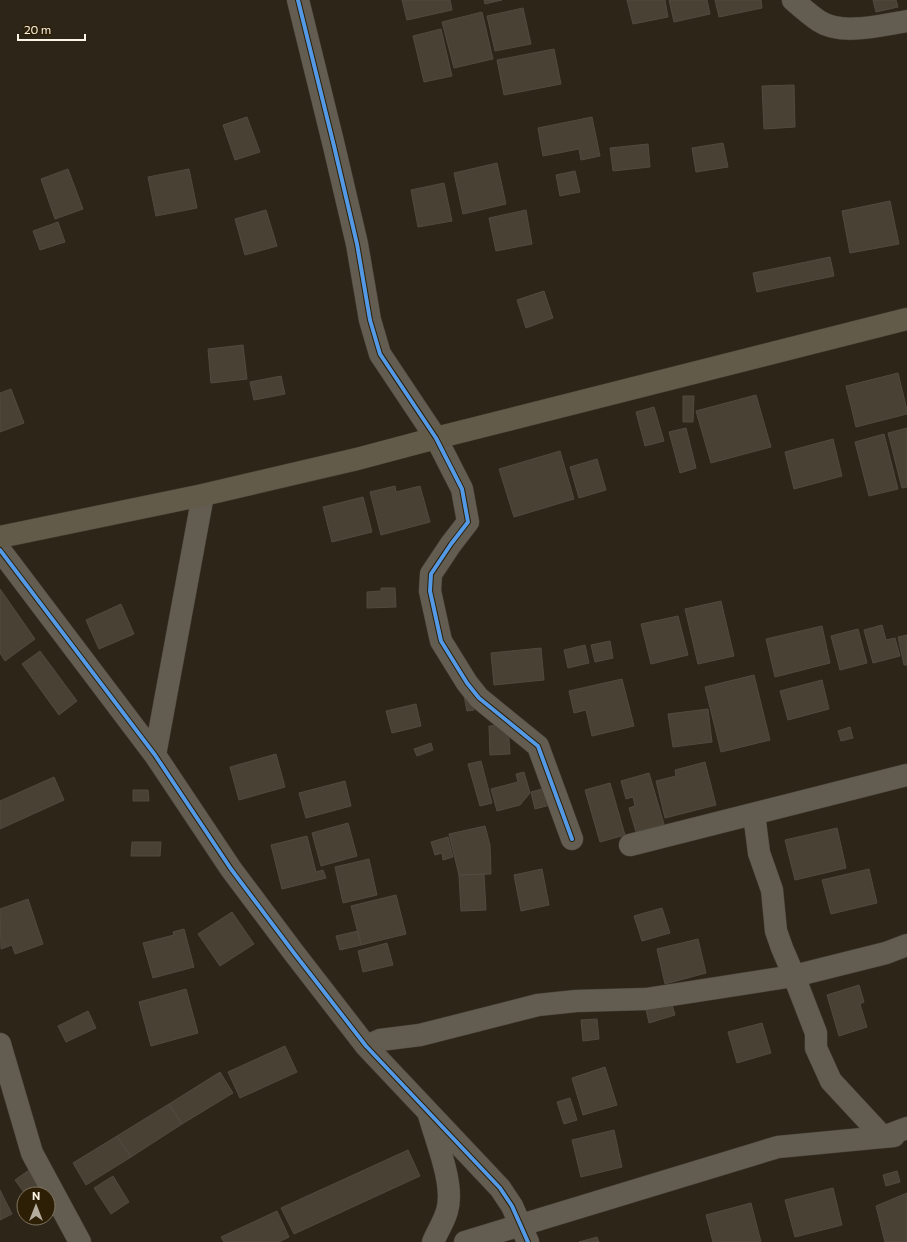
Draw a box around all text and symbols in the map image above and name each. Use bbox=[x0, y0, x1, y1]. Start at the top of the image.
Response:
scale bar bbox=[18, 16, 85, 42]
text: 20 m bbox=[24, 22, 51, 36]
north arrow bbox=[16, 1186, 56, 1226]
text: N bbox=[32, 1189, 40, 1202]

